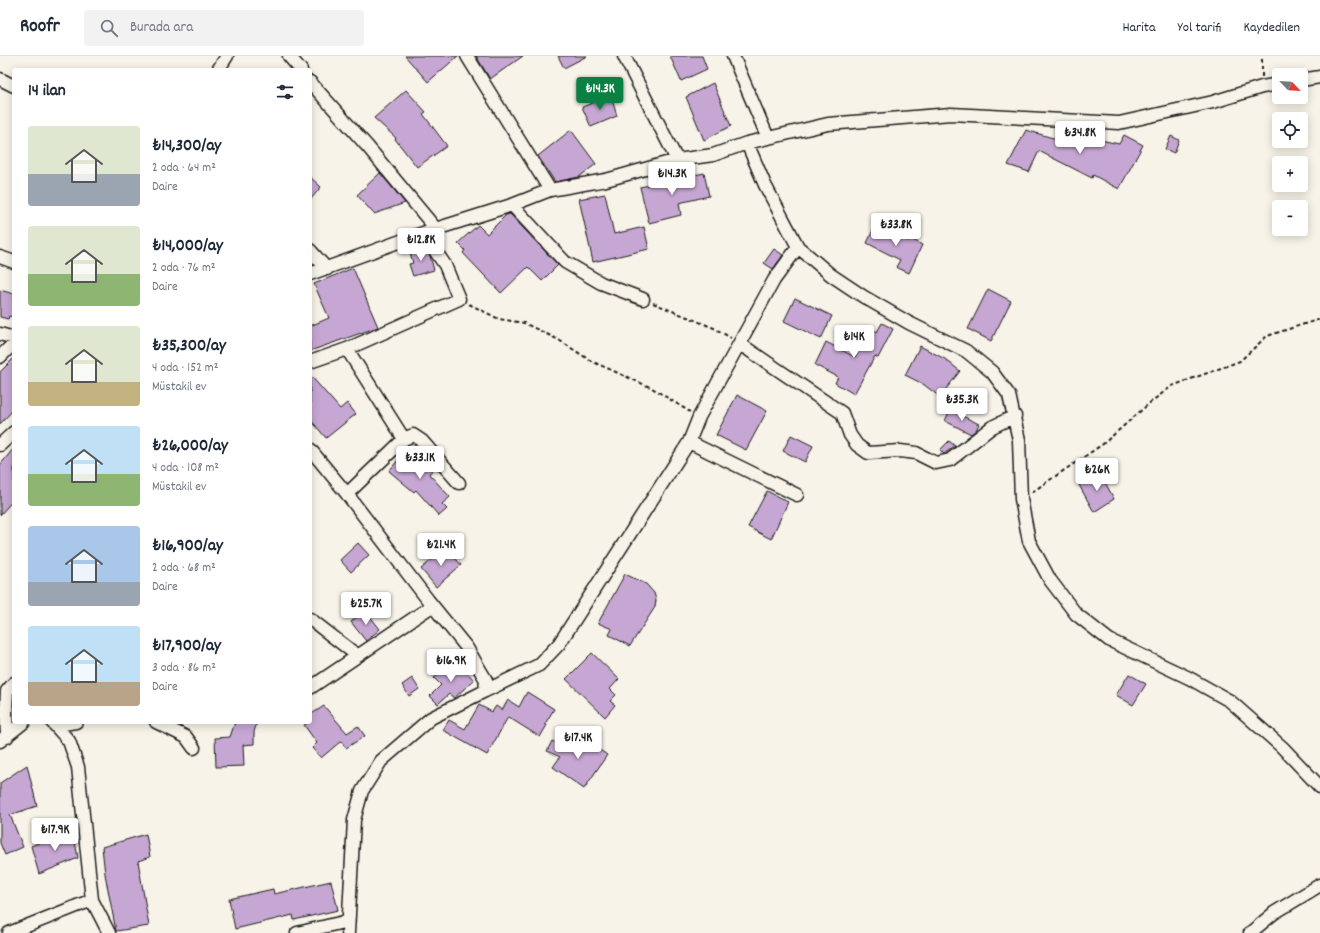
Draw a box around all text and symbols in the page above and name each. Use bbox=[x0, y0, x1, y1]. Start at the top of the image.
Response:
search box bbox=[84, 10, 364, 46]
text: Roofr bbox=[20, 14, 60, 41]
icon: search bbox=[98, 17, 120, 39]
text: Burada ara bbox=[130, 17, 193, 39]
text: Harita bbox=[1122, 18, 1156, 38]
text: Yol tarifi bbox=[1178, 18, 1221, 38]
text: Kaydedilen bbox=[1243, 18, 1300, 38]
north arrow bbox=[1272, 68, 1308, 104]
map controls bbox=[1272, 68, 1308, 236]
pin: ₺14.3K bbox=[567, 77, 633, 111]
text: 14 ilan bbox=[28, 80, 66, 104]
text: ₺14.3K bbox=[585, 80, 615, 99]
icon: filters bbox=[274, 81, 296, 103]
button: locate bbox=[1272, 112, 1308, 148]
pin: ₺34.8K bbox=[1047, 121, 1113, 155]
text: ₺34.8K bbox=[1064, 124, 1096, 143]
text: ₺14,300/ay bbox=[152, 135, 221, 159]
icon: home bbox=[60, 142, 108, 190]
button: + bbox=[1272, 156, 1308, 192]
text: 2 oda · 64 m² bbox=[152, 159, 216, 178]
pin: ₺14.3K bbox=[639, 162, 705, 196]
text: ₺14.3K bbox=[657, 165, 687, 184]
text: Daire bbox=[152, 178, 178, 197]
button: − bbox=[1272, 200, 1308, 236]
pin: ₺33.8K bbox=[863, 213, 929, 247]
text: ₺33.8K bbox=[880, 216, 912, 235]
pin: ₺12.8K bbox=[388, 228, 454, 262]
text: ₺12.8K bbox=[406, 231, 436, 250]
text: ₺14,000/ay bbox=[152, 235, 223, 259]
icon: home bbox=[60, 242, 108, 290]
text: 2 oda · 76 m² bbox=[152, 259, 216, 278]
text: Daire bbox=[152, 278, 178, 297]
pin: ₺14K bbox=[830, 325, 878, 359]
text: ₺14K bbox=[843, 328, 865, 347]
text: ₺35,300/ay bbox=[152, 335, 226, 359]
icon: home bbox=[60, 342, 108, 390]
text: 4 oda · 152 m² bbox=[152, 359, 218, 378]
text: Müstakil ev bbox=[152, 378, 207, 397]
pin: ₺35.3K bbox=[929, 388, 995, 422]
text: ₺35.3K bbox=[946, 391, 978, 410]
text: ₺26,000/ay bbox=[152, 435, 228, 459]
icon: home bbox=[60, 442, 108, 490]
pin: ₺33.1K bbox=[387, 446, 453, 480]
text: ₺33.1K bbox=[405, 449, 435, 468]
pin: ₺26K bbox=[1073, 458, 1121, 492]
text: 4 oda · 108 m² bbox=[152, 459, 219, 478]
text: ₺26K bbox=[1084, 461, 1110, 480]
text: Müstakil ev bbox=[152, 478, 207, 497]
pin: ₺21.4K bbox=[408, 533, 474, 567]
text: ₺16,900/ay bbox=[152, 535, 223, 559]
text: ₺21.4K bbox=[426, 536, 456, 555]
icon: home bbox=[60, 542, 108, 590]
text: 2 oda · 68 m² bbox=[152, 559, 216, 578]
text: Daire bbox=[152, 578, 178, 597]
pin: ₺25.7K bbox=[333, 592, 399, 626]
text: ₺25.7K bbox=[350, 595, 382, 614]
text: ₺17,900/ay bbox=[152, 635, 221, 659]
icon: home bbox=[60, 642, 108, 690]
pin: ₺16.9K bbox=[418, 649, 484, 683]
text: ₺16.9K bbox=[436, 652, 466, 671]
text: 3 oda · 86 m² bbox=[152, 659, 216, 678]
text: Daire bbox=[152, 678, 178, 697]
pin: ₺17.4K bbox=[545, 726, 611, 760]
text: ₺17.4K bbox=[564, 729, 592, 748]
pin: ₺17.9K bbox=[22, 818, 88, 852]
text: ₺17.9K bbox=[40, 821, 70, 840]

